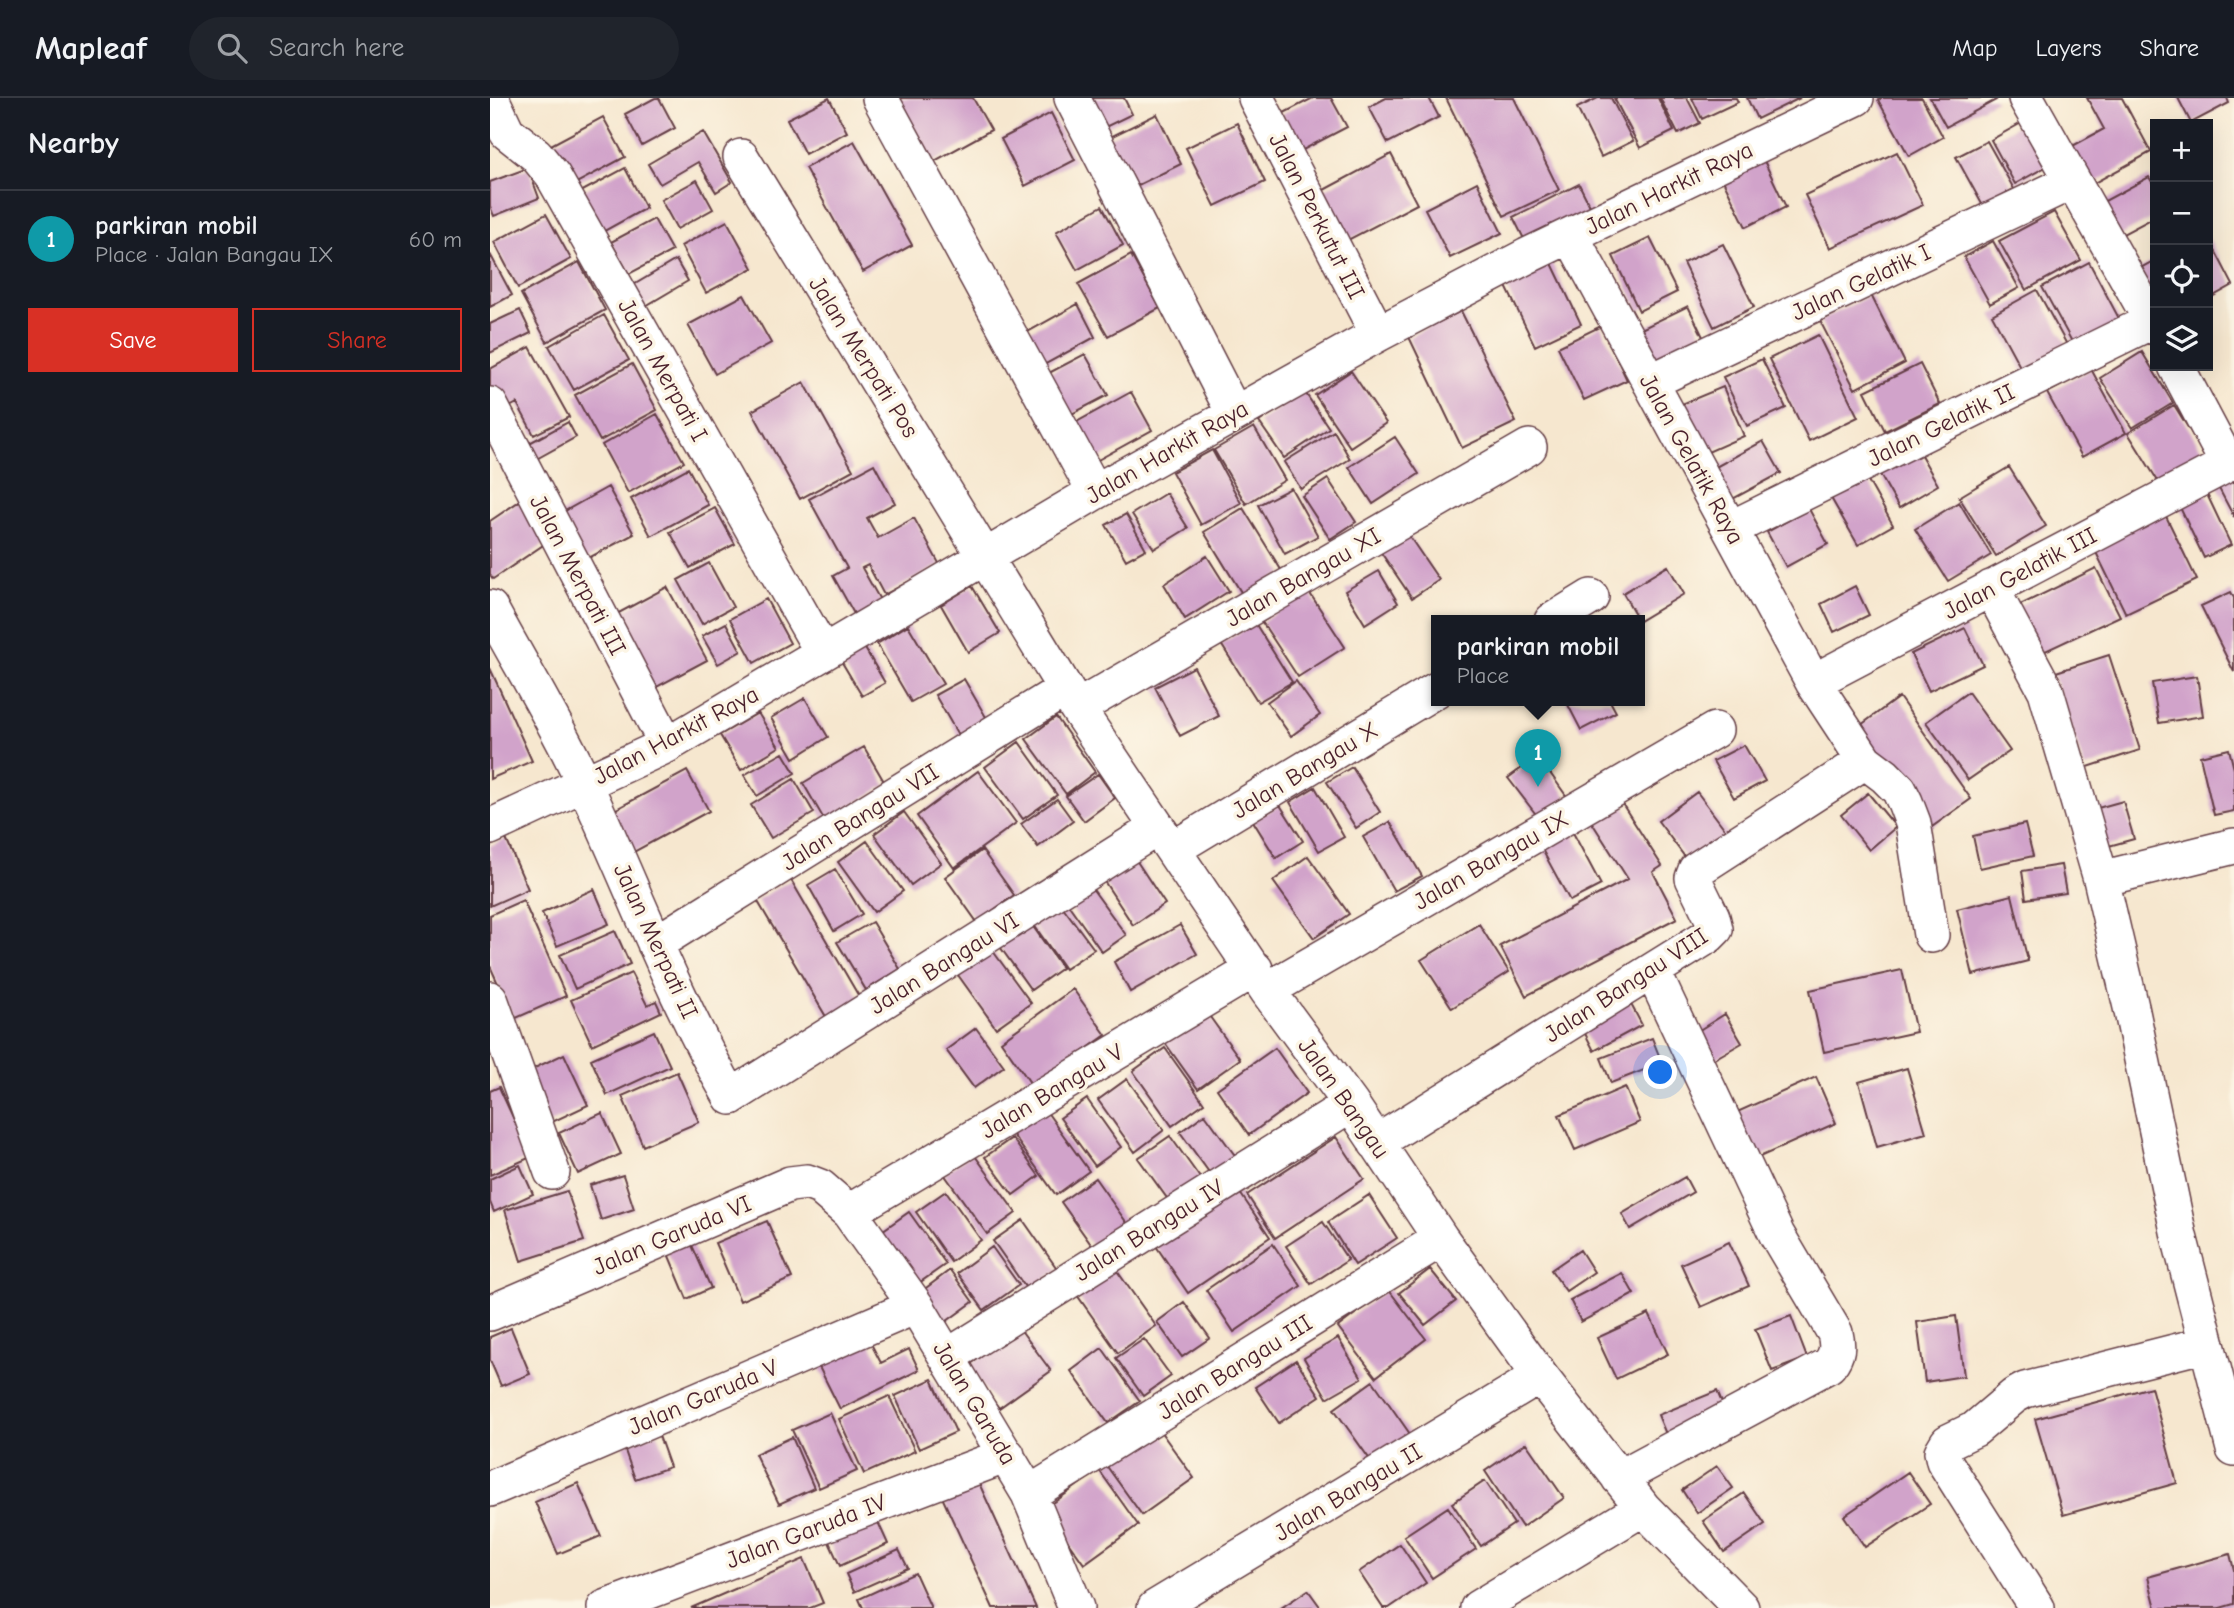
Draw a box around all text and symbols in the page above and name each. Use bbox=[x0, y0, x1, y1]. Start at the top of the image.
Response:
search box bbox=[189, 17, 679, 80]
text: Mapleaf bbox=[35, 29, 147, 67]
icon: search bbox=[213, 29, 251, 67]
text: Search here bbox=[269, 33, 404, 63]
text: Map bbox=[1952, 34, 1998, 62]
text: Layers bbox=[2036, 34, 2101, 62]
text: Share bbox=[2139, 34, 2199, 62]
map controls bbox=[2150, 119, 2213, 371]
button: + bbox=[2150, 119, 2213, 182]
text: Nearby bbox=[28, 126, 119, 161]
street label: Jalan Perkutut III bbox=[1263, 128, 1371, 304]
street label: Jalan Harkit Raya bbox=[1581, 135, 1757, 241]
button: − bbox=[2150, 182, 2213, 245]
text: parkiran mobil bbox=[95, 211, 258, 241]
text: 1 bbox=[46, 226, 56, 253]
text: 60 m bbox=[409, 226, 462, 253]
street label: Jalan Gelatik I bbox=[1787, 238, 1935, 326]
text: Place · Jalan Bangau IX bbox=[95, 241, 334, 268]
button: locate bbox=[2150, 245, 2213, 308]
street label: Jalan Merpati Pos bbox=[803, 271, 925, 443]
street label: Jalan Merpati I bbox=[612, 294, 714, 446]
button: Save bbox=[28, 308, 238, 372]
button: Share bbox=[252, 308, 462, 372]
button: layers bbox=[2150, 308, 2213, 371]
street label: Jalan Gelatik Raya bbox=[1634, 369, 1750, 549]
street label: Jalan Gelatik II bbox=[1863, 377, 2019, 473]
street label: Jalan Harkit Raya bbox=[1081, 394, 1253, 510]
street label: Jalan Merpati III bbox=[524, 490, 632, 660]
street label: Jalan Bangau XI bbox=[1221, 521, 1385, 633]
street label: Jalan Gelatik III bbox=[1939, 521, 2101, 625]
popup bbox=[1431, 615, 1645, 706]
text: parkiran mobil bbox=[1457, 632, 1619, 662]
text: Place bbox=[1457, 662, 1509, 689]
street label: Jalan Harkit Raya bbox=[589, 680, 763, 790]
street label: Jalan Bangau X bbox=[1227, 716, 1383, 824]
pin: 1 bbox=[1515, 729, 1561, 787]
street label: Jalan Bangau VII bbox=[776, 757, 944, 877]
street label: Jalan Bangau IX bbox=[1409, 804, 1573, 916]
street label: Jalan Merpati II bbox=[608, 859, 704, 1023]
street label: Jalan Bangau VI bbox=[864, 906, 1024, 1020]
street label: Jalan Bangau VIII bbox=[1539, 922, 1713, 1048]
street label: Jalan Bangau bbox=[1292, 1033, 1396, 1163]
street label: Jalan Bangau V bbox=[976, 1037, 1128, 1144]
your location bbox=[1643, 1055, 1677, 1089]
street label: Jalan Bangau IV bbox=[1069, 1173, 1229, 1287]
street label: Jalan Garuda VI bbox=[589, 1189, 755, 1281]
street label: Jalan Bangau III bbox=[1153, 1308, 1317, 1426]
street label: Jalan Garuda bbox=[927, 1336, 1023, 1470]
street label: Jalan Garuda V bbox=[624, 1353, 782, 1441]
street label: Jalan Bangau II bbox=[1269, 1437, 1427, 1547]
street label: Jalan Garuda IV bbox=[722, 1488, 890, 1574]

